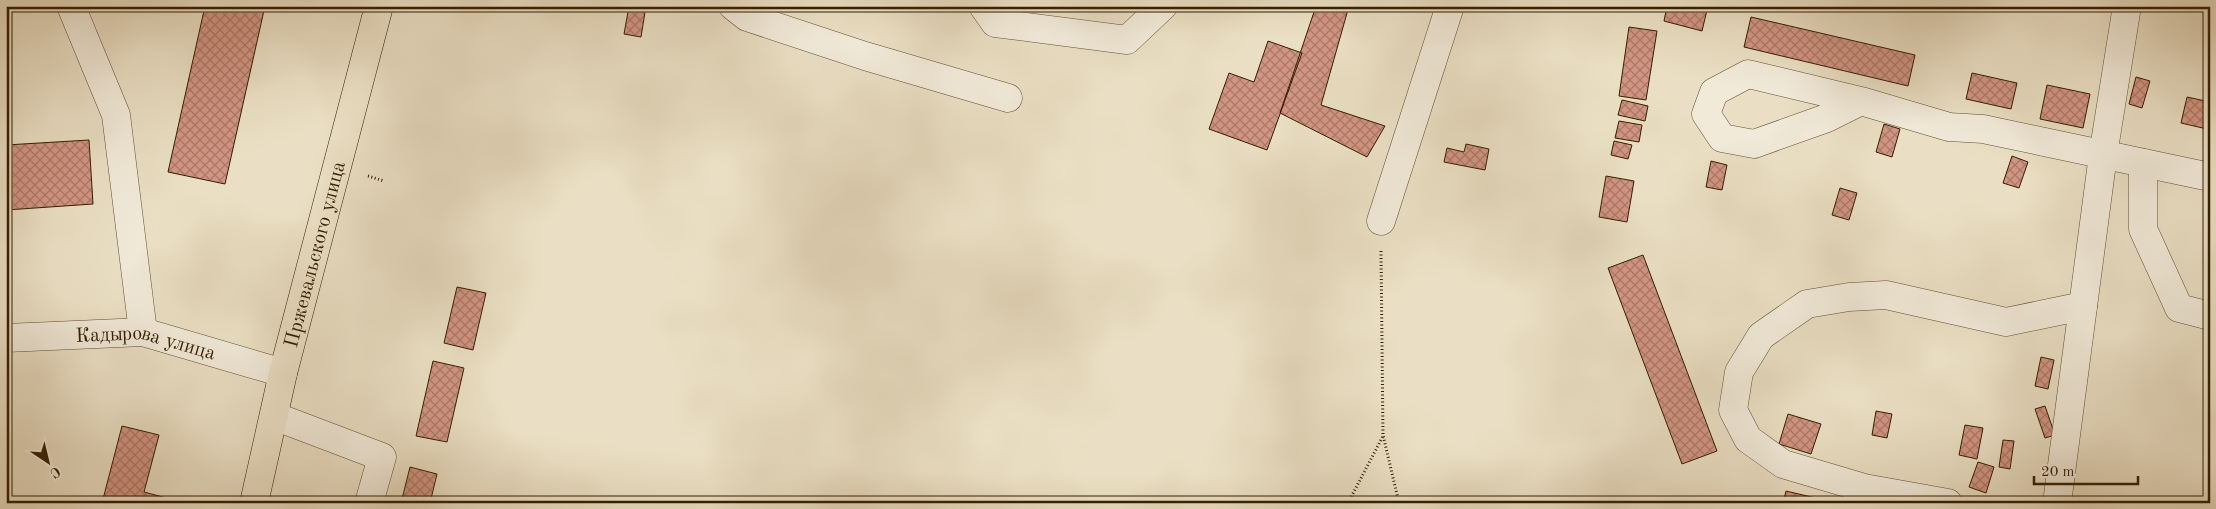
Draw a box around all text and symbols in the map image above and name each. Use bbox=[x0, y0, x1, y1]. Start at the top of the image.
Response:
street label: Пржевальского улица bbox=[282, 159, 350, 350]
street label: Кадырова улица bbox=[75, 324, 218, 365]
north arrow bbox=[22, 436, 72, 486]
scale bar bbox=[2034, 454, 2137, 486]
text: С bbox=[47, 463, 63, 480]
text: 20 m bbox=[2041, 465, 2075, 480]

